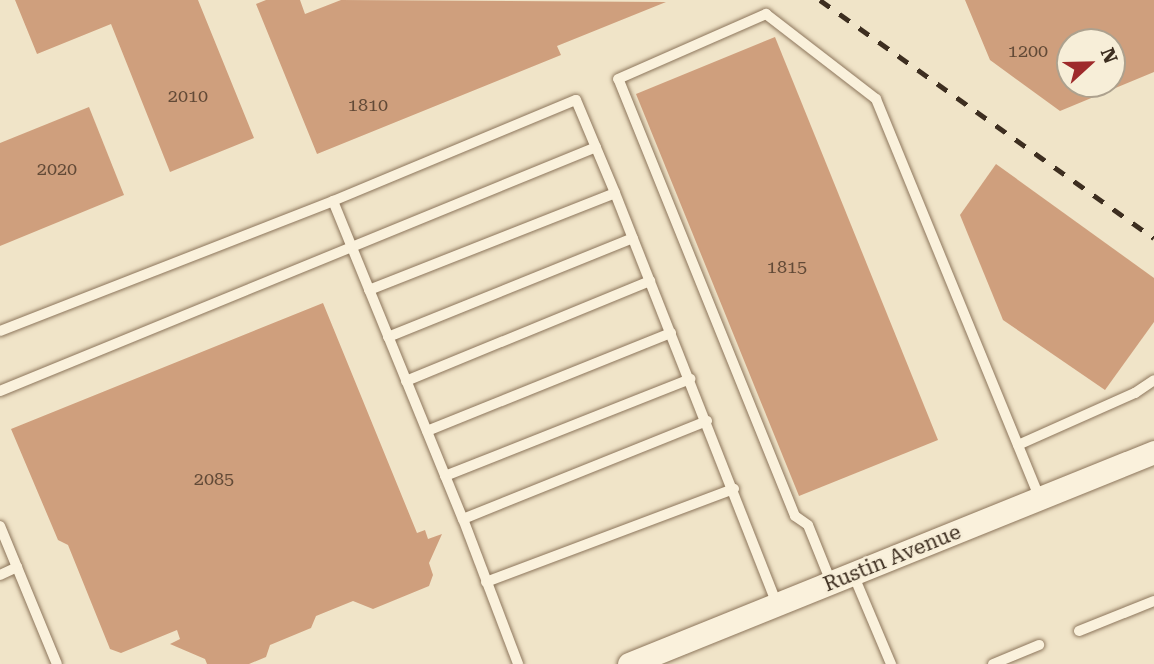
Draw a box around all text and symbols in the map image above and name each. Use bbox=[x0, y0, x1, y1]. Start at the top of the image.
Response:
north arrow bbox=[1056, 28, 1126, 98]
house number: 1200 bbox=[1008, 40, 1048, 62]
text: N bbox=[1096, 45, 1122, 67]
house number: 2010 bbox=[168, 85, 208, 107]
house number: 1810 bbox=[348, 94, 388, 116]
house number: 2020 bbox=[37, 158, 77, 180]
house number: 1815 bbox=[767, 256, 807, 278]
house number: 2085 bbox=[194, 468, 234, 490]
street label: Rustin Avenue bbox=[820, 519, 964, 597]

